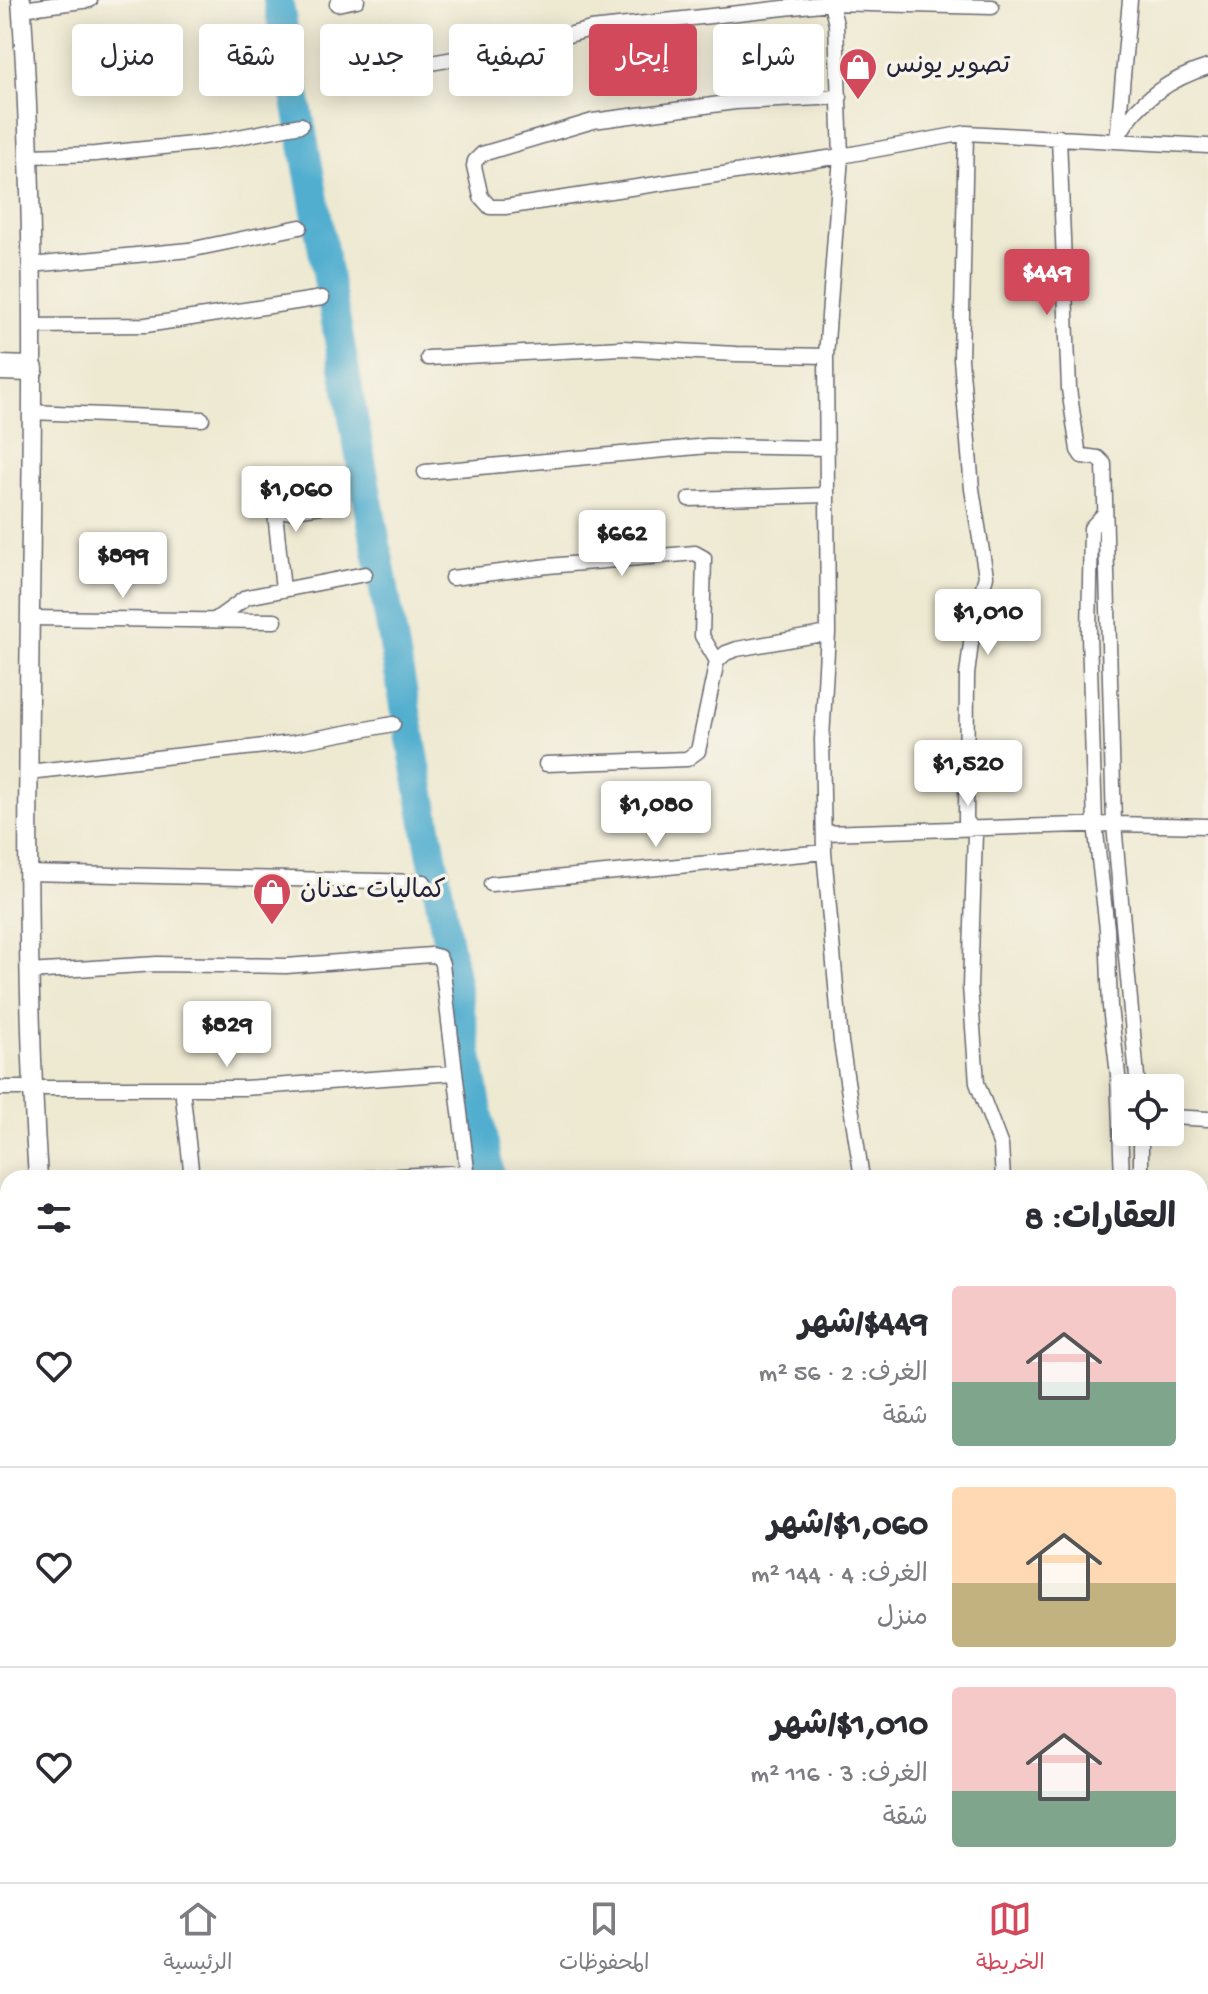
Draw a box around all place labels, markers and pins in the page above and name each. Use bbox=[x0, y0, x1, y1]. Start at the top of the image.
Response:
shop icon: تصوير يونس bbox=[837, 46, 879, 101]
place label: تصوير يونس bbox=[886, 52, 1011, 83]
pin: $449 bbox=[1000, 249, 1094, 317]
pin: $1,060 bbox=[231, 466, 361, 534]
pin: $662 bbox=[575, 510, 669, 578]
pin: $899 bbox=[76, 532, 170, 600]
pin: $1,010 bbox=[923, 589, 1053, 657]
pin: $1,520 bbox=[903, 740, 1033, 808]
pin: $1,080 bbox=[591, 781, 721, 849]
shop icon: كماليات عدنان bbox=[251, 871, 293, 926]
place label: كماليات عدنان bbox=[300, 877, 446, 908]
pin: $829 bbox=[180, 1001, 274, 1069]

